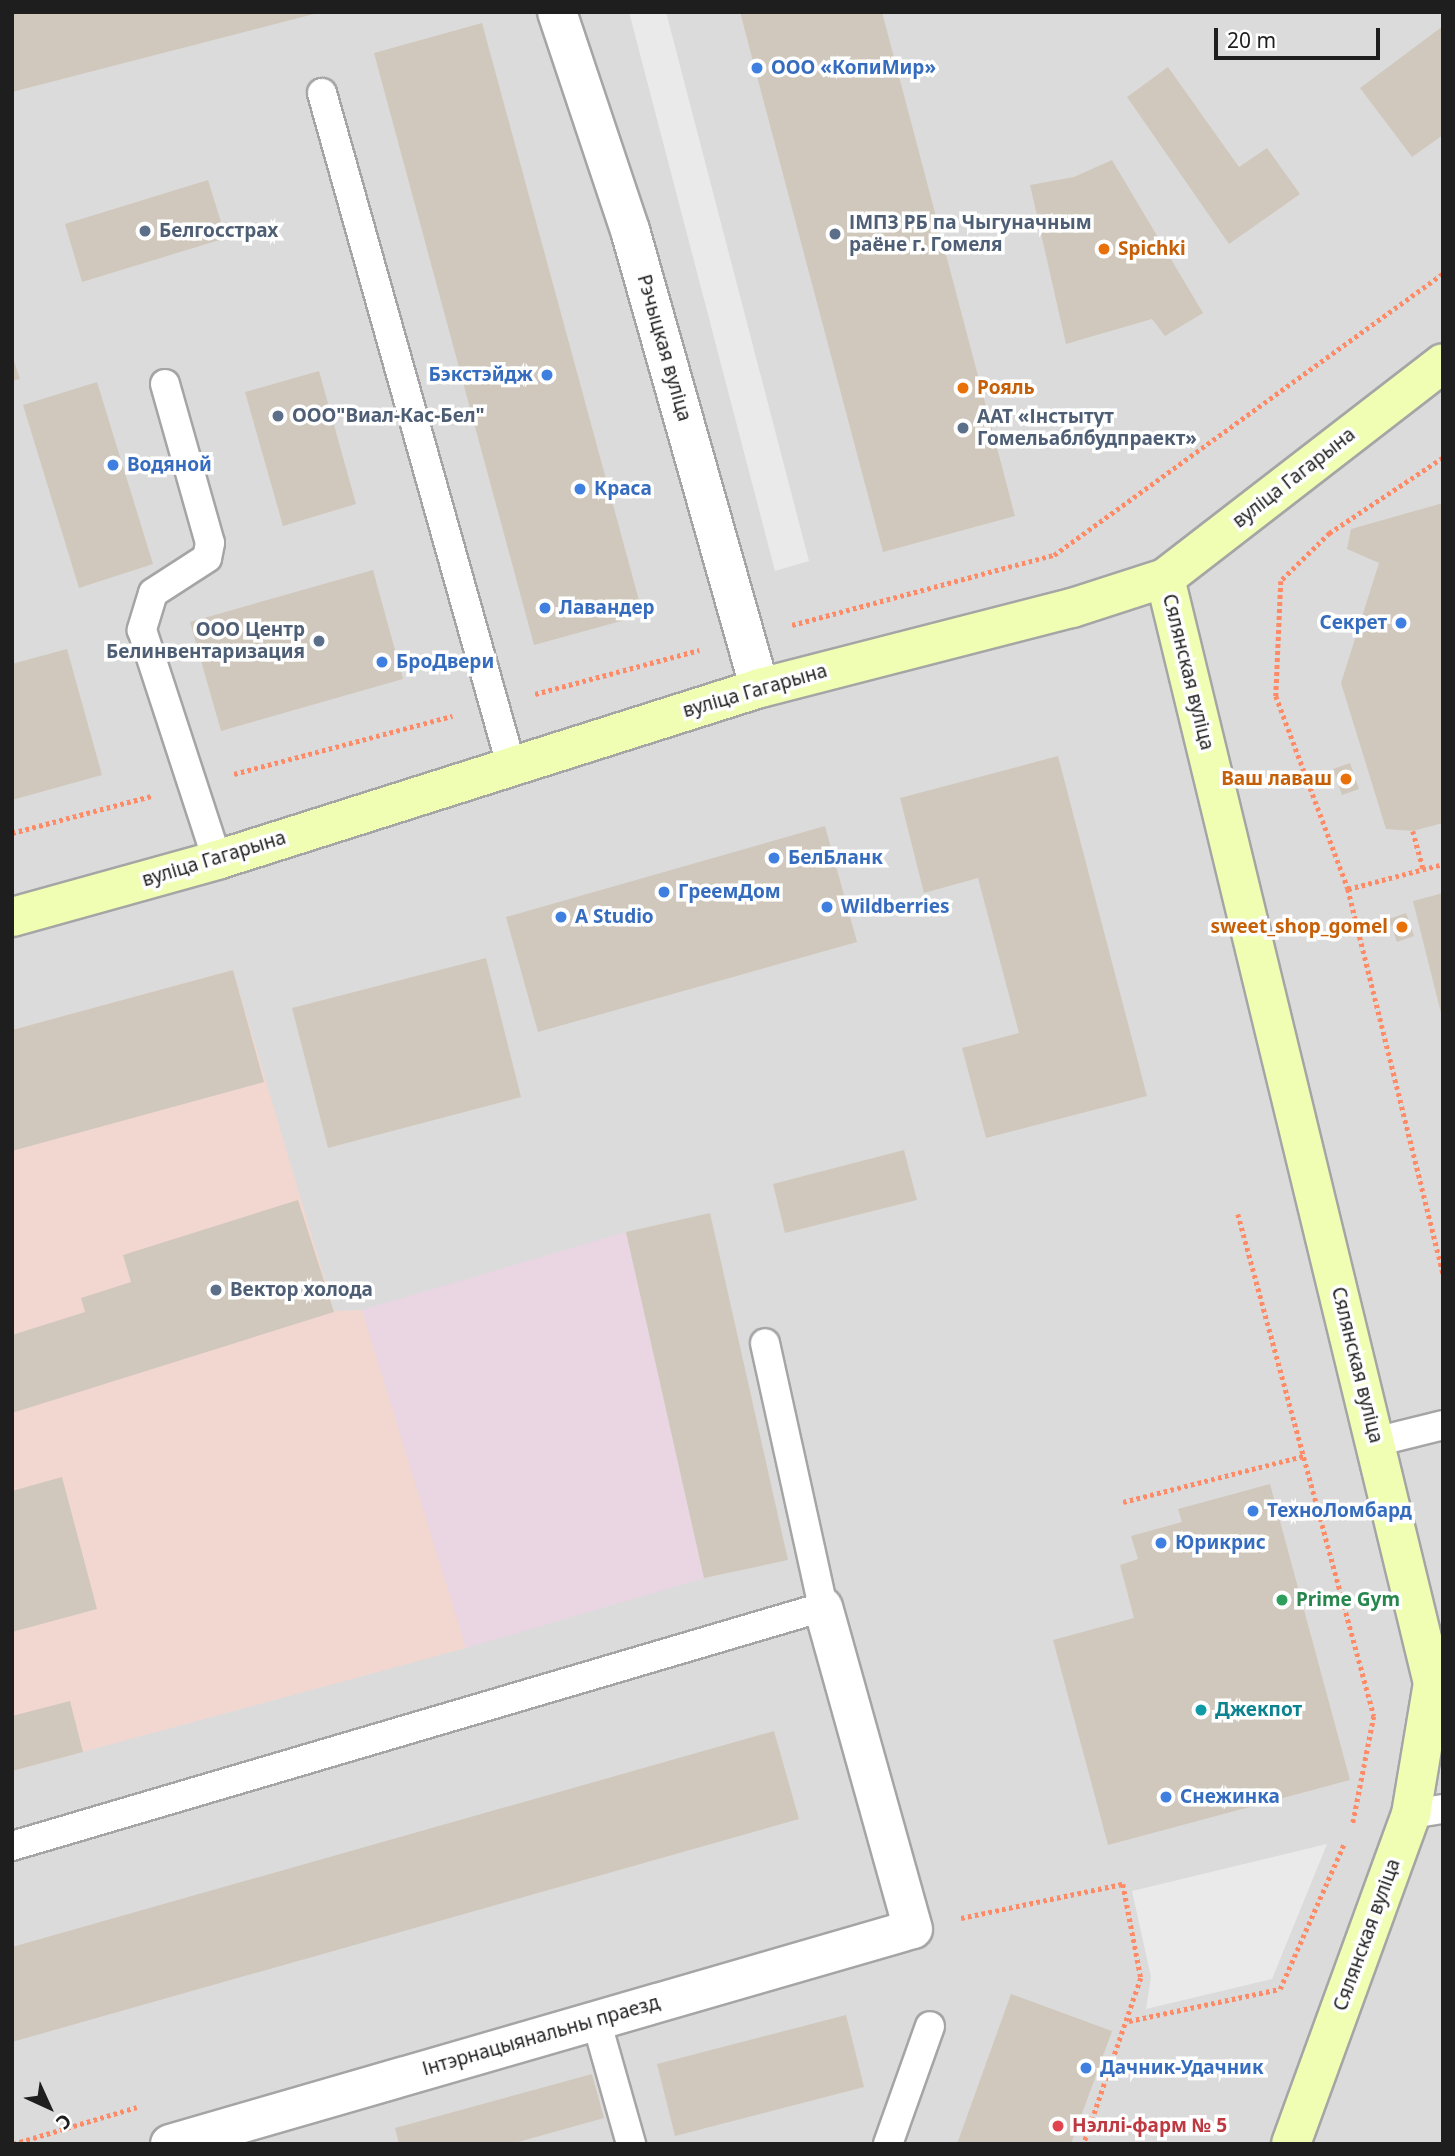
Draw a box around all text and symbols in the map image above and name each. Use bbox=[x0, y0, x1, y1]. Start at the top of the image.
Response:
scale bar bbox=[1217, 14, 1383, 58]
text: 20 m bbox=[1227, 26, 1276, 54]
place label: ООО «КопиМир» bbox=[771, 57, 936, 79]
marker: ООО «КопиМир» bbox=[749, 60, 765, 76]
place label: ІМПЗ РБ па Чыгуначным раёне г. Гомеля bbox=[849, 212, 1092, 256]
place label: Белгосстрах bbox=[159, 220, 278, 242]
marker: Белгосстрах bbox=[137, 223, 153, 239]
marker: ІМПЗ РБ па Чыгуначным раёне г. Гомеля bbox=[827, 226, 843, 242]
place label: Spichki bbox=[1118, 238, 1186, 260]
marker: Spichki bbox=[1096, 241, 1112, 257]
street label: Рэчыцкая вуліца bbox=[632, 272, 696, 424]
place label: Бэкстэйдж bbox=[429, 364, 533, 386]
marker: Бэкстэйдж bbox=[539, 367, 555, 383]
place label: Рояль bbox=[977, 377, 1035, 399]
marker: Рояль bbox=[955, 380, 971, 396]
place label: ООО"Виал-Кас-Бел" bbox=[292, 405, 485, 427]
place label: ААТ «Інстытут Гомельаблбудпраект» bbox=[977, 406, 1197, 450]
marker: ООО"Виал-Кас-Бел" bbox=[270, 408, 286, 424]
marker: ААТ «Інстытут Гомельаблбудпраект» bbox=[955, 420, 971, 436]
street label: вуліца Гагарына bbox=[1228, 423, 1360, 533]
place label: Водяной bbox=[127, 454, 212, 476]
marker: Водяной bbox=[105, 457, 121, 473]
place label: Краса bbox=[594, 478, 652, 500]
marker: Краса bbox=[572, 481, 588, 497]
street label: Сялянская вуліца bbox=[1158, 592, 1218, 752]
place label: Лавандер bbox=[559, 597, 655, 619]
marker: Лавандер bbox=[537, 600, 553, 616]
place label: Секрет bbox=[1319, 612, 1387, 634]
marker: Секрет bbox=[1393, 615, 1409, 631]
place label: ООО Центр Белинвентаризация bbox=[106, 619, 305, 663]
marker: ООО Центр Белинвентаризация bbox=[311, 633, 327, 649]
place label: БроДвери bbox=[396, 651, 494, 673]
marker: БроДвери bbox=[374, 654, 390, 670]
street label: вуліца Гагарына bbox=[680, 660, 830, 722]
place label: Ваш лаваш bbox=[1221, 768, 1332, 790]
marker: Ваш лаваш bbox=[1338, 771, 1354, 787]
street label: вуліца Гагарына bbox=[139, 826, 289, 892]
place label: БелБланк bbox=[788, 847, 883, 869]
marker: БелБланк bbox=[766, 850, 782, 866]
place label: ГреемДом bbox=[678, 881, 781, 903]
marker: ГреемДом bbox=[656, 884, 672, 900]
place label: Wildberries bbox=[841, 896, 950, 918]
marker: Wildberries bbox=[819, 899, 835, 915]
place label: A Studio bbox=[575, 906, 654, 928]
marker: A Studio bbox=[553, 909, 569, 925]
place label: sweet_shop_gomel bbox=[1210, 916, 1388, 938]
marker: sweet_shop_gomel bbox=[1394, 919, 1410, 935]
place label: Вектор холода bbox=[230, 1279, 373, 1301]
marker: Вектор холода bbox=[208, 1282, 224, 1298]
street label: Сялянская вуліца bbox=[1327, 1285, 1387, 1445]
place label: ТехноЛомбард bbox=[1267, 1500, 1412, 1522]
marker: ТехноЛомбард bbox=[1245, 1503, 1261, 1519]
place label: Юрикрис bbox=[1175, 1532, 1266, 1554]
marker: Юрикрис bbox=[1153, 1535, 1169, 1551]
place label: Prime Gym bbox=[1296, 1589, 1400, 1611]
marker: Prime Gym bbox=[1274, 1592, 1290, 1608]
place label: Джекпот bbox=[1215, 1699, 1302, 1721]
marker: Джекпот bbox=[1193, 1702, 1209, 1718]
place label: Снежинка bbox=[1180, 1786, 1280, 1808]
marker: Снежинка bbox=[1158, 1789, 1174, 1805]
street label: Сялянская вуліца bbox=[1329, 1856, 1405, 2014]
street label: Інтэрнацыянальны праезд bbox=[420, 1991, 662, 2081]
place label: Дачник-Удачник bbox=[1100, 2057, 1264, 2079]
marker: Дачник-Удачник bbox=[1078, 2060, 1094, 2076]
north arrow bbox=[14, 2072, 84, 2142]
text: С bbox=[50, 2108, 77, 2135]
place label: Нэллі-фарм № 5 bbox=[1072, 2115, 1227, 2137]
marker: Нэллі-фарм № 5 bbox=[1050, 2118, 1066, 2134]

